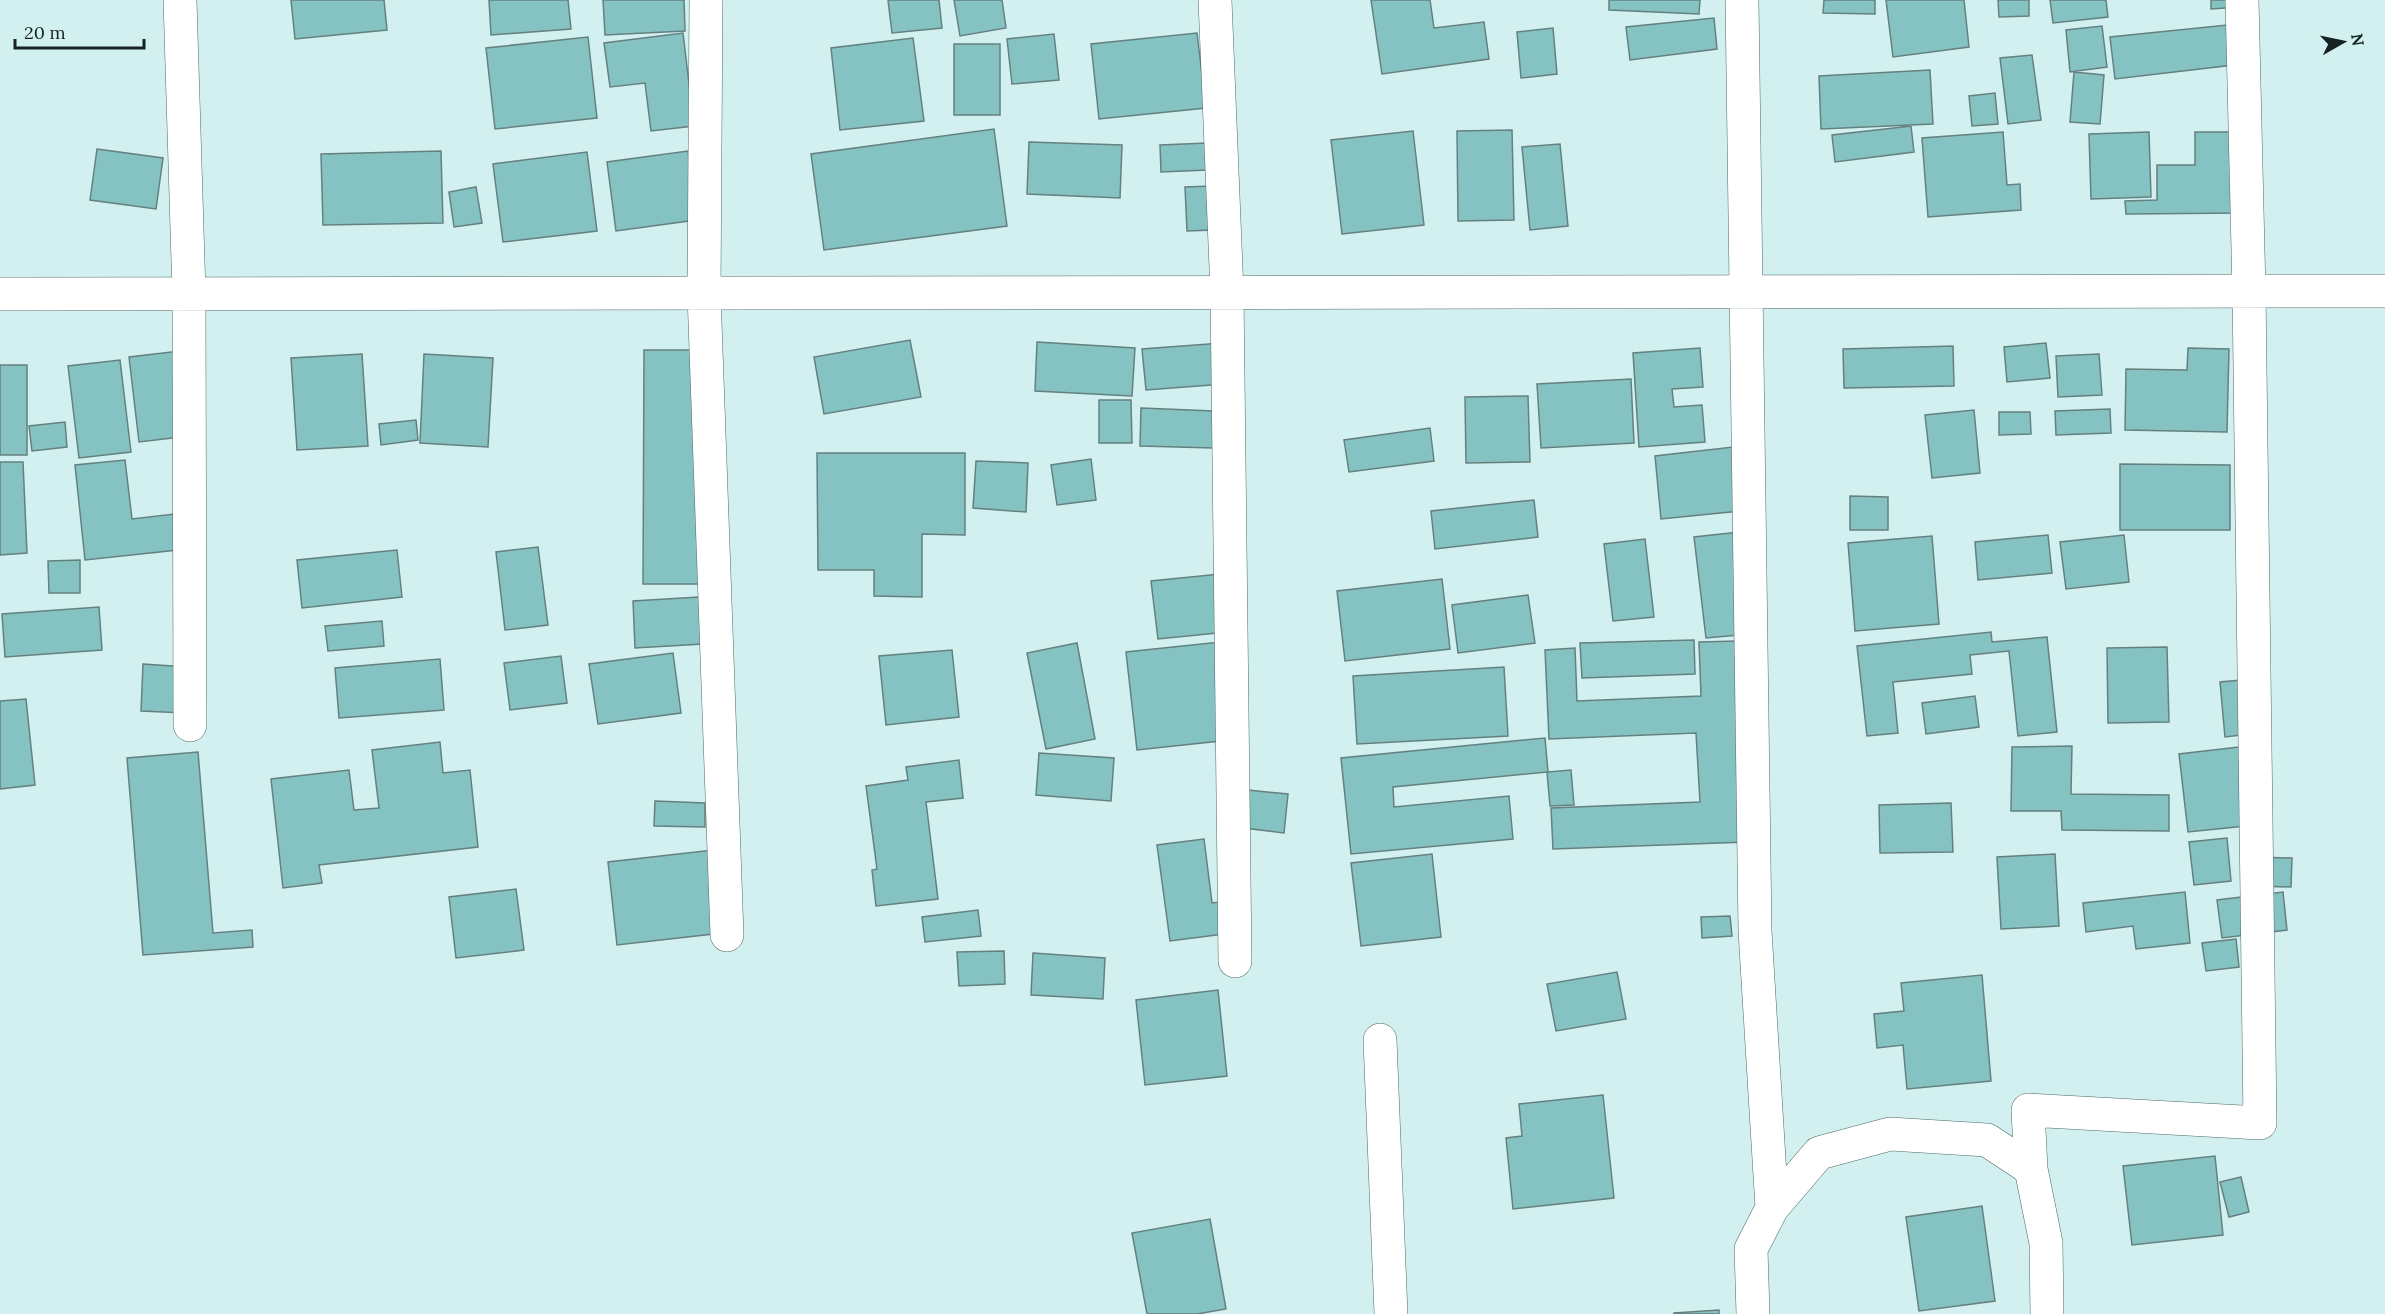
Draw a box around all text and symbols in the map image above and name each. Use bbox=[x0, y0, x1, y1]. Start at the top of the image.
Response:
scale bar bbox=[15, 12, 144, 50]
north arrow bbox=[2313, 12, 2373, 72]
text: 20 m bbox=[24, 21, 66, 44]
text: N bbox=[2347, 32, 2369, 47]

